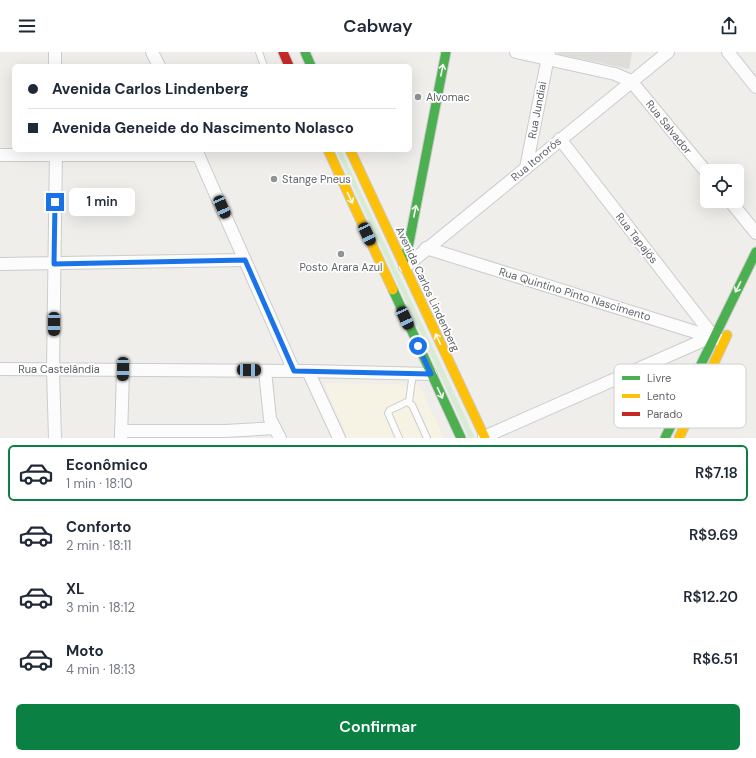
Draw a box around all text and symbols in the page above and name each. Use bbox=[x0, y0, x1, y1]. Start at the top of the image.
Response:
text: Cabway bbox=[343, 14, 413, 38]
icon: menu bbox=[16, 15, 38, 37]
icon: share bbox=[718, 15, 740, 37]
one-way arrow bbox=[439, 64, 447, 77]
text: Avenida Carlos Lindenberg bbox=[52, 79, 249, 99]
street label: Rua Jundiai bbox=[525, 80, 549, 140]
place label: Alvomac bbox=[426, 90, 470, 104]
marker: Alvomac bbox=[413, 92, 423, 102]
street label: Rua Salvador bbox=[643, 97, 695, 157]
text: Avenida Geneide do Nascimento Nolasco bbox=[52, 118, 354, 138]
street label: Rua Itororós bbox=[508, 134, 564, 184]
map controls bbox=[700, 164, 744, 208]
button: locate bbox=[700, 164, 744, 208]
place label: Stange Pneus bbox=[282, 172, 351, 186]
marker: Stange Pneus bbox=[269, 174, 279, 184]
callout: 1 min bbox=[69, 188, 135, 216]
one-way arrow bbox=[347, 192, 355, 204]
route end bbox=[46, 193, 64, 211]
text: 1 min bbox=[86, 193, 118, 210]
car bbox=[212, 194, 232, 220]
one-way arrow bbox=[411, 205, 419, 218]
street label: Rua Tapajós bbox=[613, 210, 661, 266]
car bbox=[356, 221, 378, 247]
street label: Avenida Carlos Lindenberg bbox=[393, 224, 463, 354]
marker: Posto Arara Azul bbox=[336, 249, 346, 259]
place label: Posto Arara Azul bbox=[300, 260, 382, 274]
street label: Rua Quintino Pinto Nascimento bbox=[497, 264, 653, 324]
one-way arrow bbox=[734, 281, 741, 293]
car bbox=[394, 305, 416, 331]
car bbox=[48, 312, 60, 336]
one-way arrow bbox=[434, 334, 441, 346]
route start bbox=[409, 337, 427, 355]
car bbox=[117, 357, 129, 381]
street label: Rua Castelândia bbox=[18, 362, 100, 376]
car bbox=[237, 364, 261, 376]
legend bbox=[614, 364, 746, 428]
text: Livre bbox=[647, 371, 671, 385]
one-way arrow bbox=[437, 386, 444, 398]
text: Lento bbox=[647, 389, 676, 403]
text: Parado bbox=[647, 407, 683, 421]
icon: car bbox=[18, 455, 54, 491]
text: Econômico bbox=[66, 455, 148, 475]
text: R$7.18 bbox=[695, 463, 738, 483]
text: 1 min · 18:10 bbox=[66, 475, 133, 492]
icon: car bbox=[18, 517, 54, 553]
text: Conforto bbox=[66, 517, 131, 537]
text: R$9.69 bbox=[689, 525, 738, 545]
text: 2 min · 18:11 bbox=[66, 537, 131, 554]
icon: car bbox=[18, 579, 54, 615]
text: XL bbox=[66, 579, 84, 599]
text: R$12.20 bbox=[683, 587, 738, 607]
text: 3 min · 18:12 bbox=[66, 599, 135, 616]
icon: car bbox=[18, 641, 54, 677]
text: Moto bbox=[66, 641, 104, 661]
text: R$6.51 bbox=[693, 649, 738, 669]
text: 4 min · 18:13 bbox=[66, 661, 135, 678]
button: Confirmar bbox=[16, 704, 740, 750]

